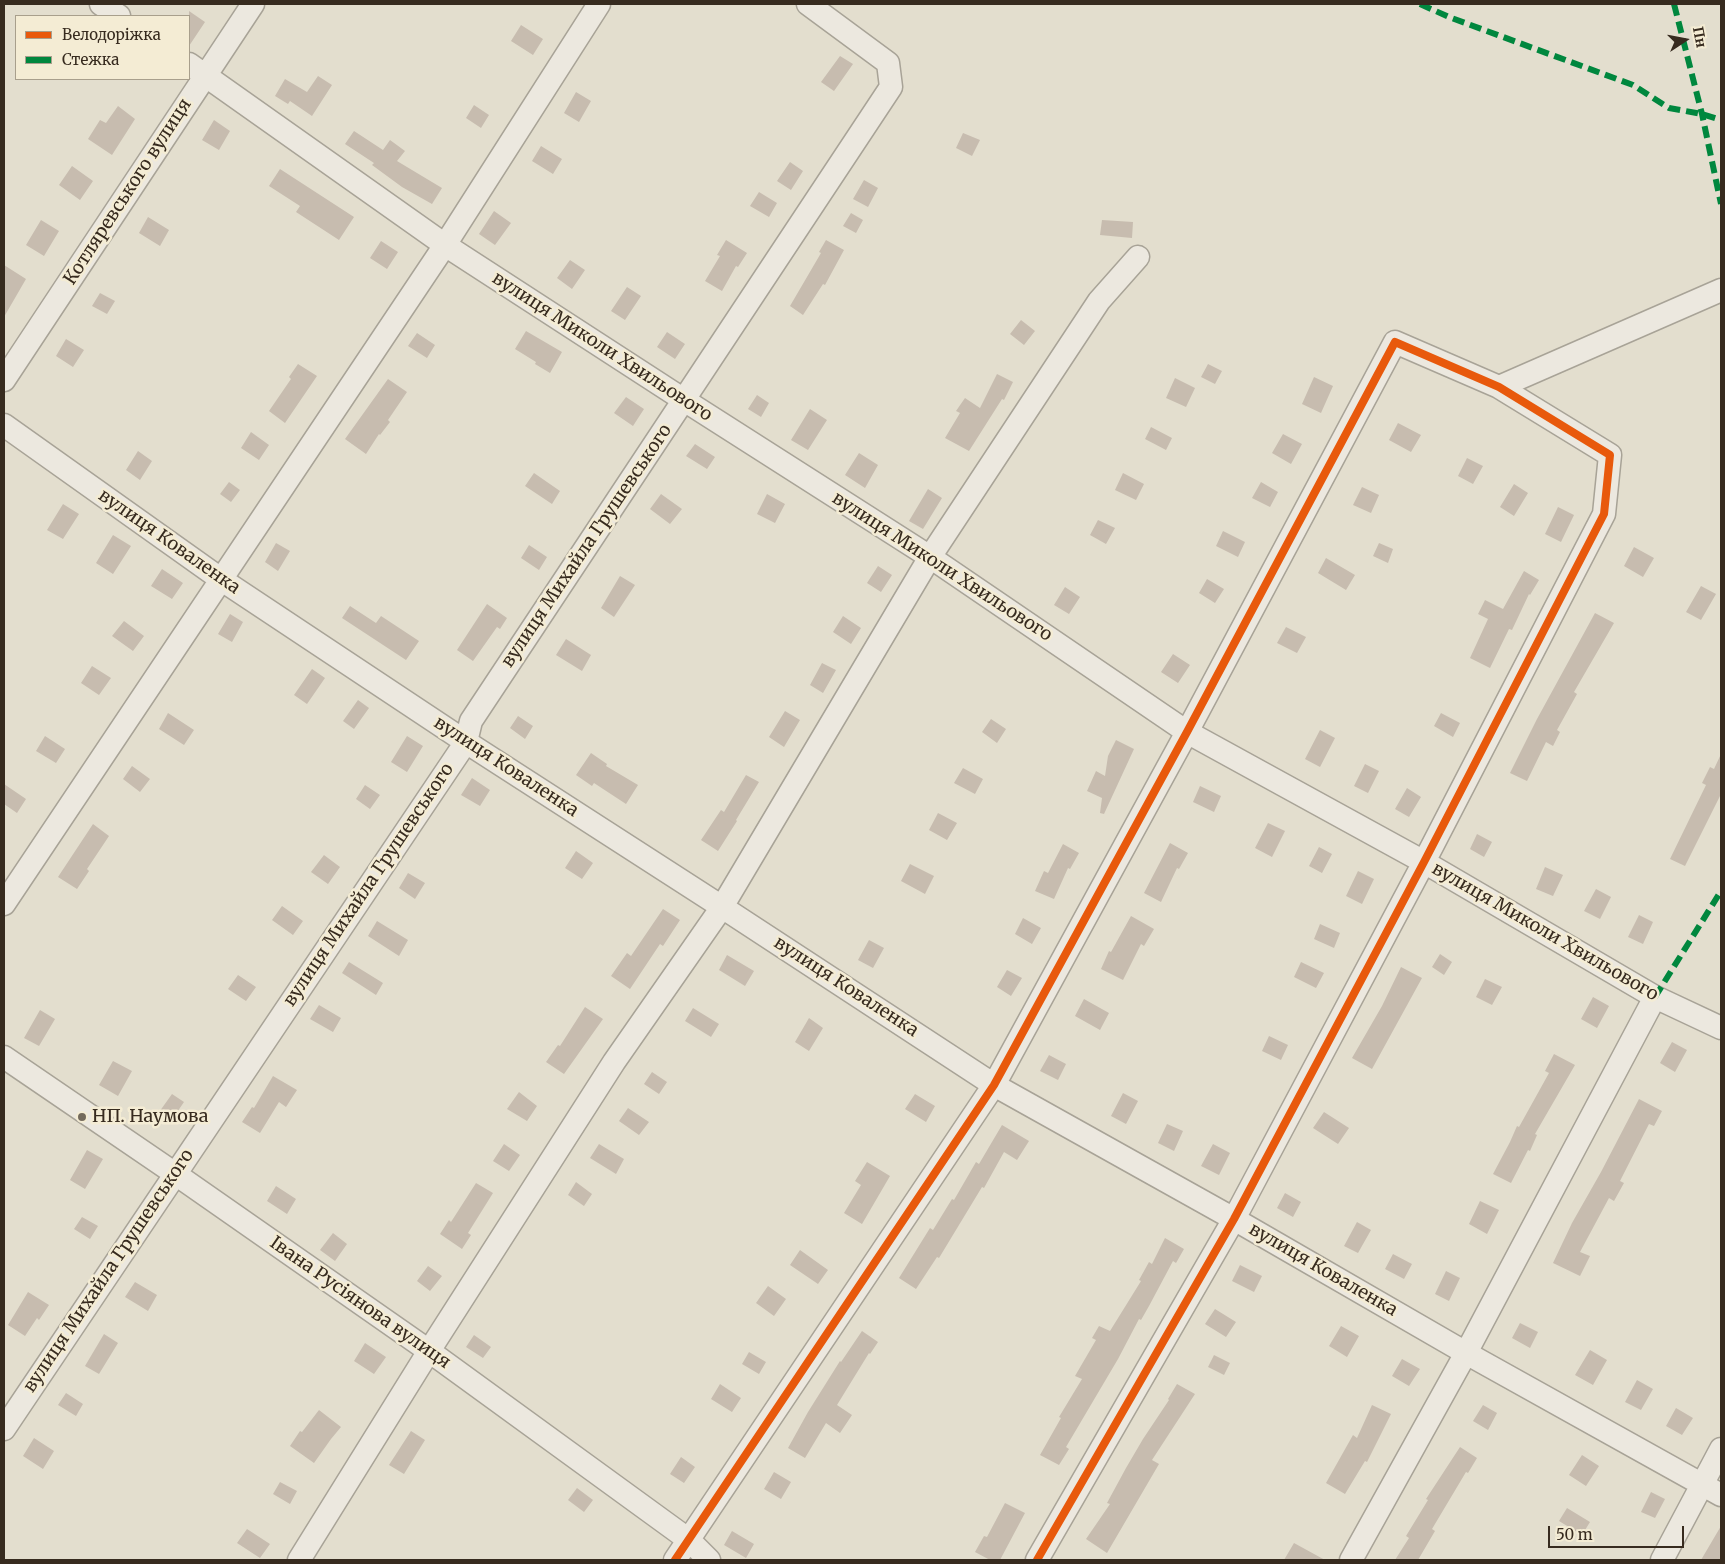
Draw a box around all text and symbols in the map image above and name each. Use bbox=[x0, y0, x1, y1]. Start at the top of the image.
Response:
legend bbox=[15, 15, 190, 80]
north arrow bbox=[1660, 15, 1710, 65]
text: Велодоріжка bbox=[62, 25, 161, 44]
text: Пн bbox=[1689, 25, 1711, 49]
text: Стежка bbox=[62, 50, 119, 69]
street label: Котляревського вулиця bbox=[60, 95, 196, 289]
street label: вулиця Миколи Хвильового bbox=[488, 268, 716, 426]
street label: вулиця Михайла Грушевського bbox=[497, 420, 677, 672]
street label: вулиця Коваленка bbox=[94, 485, 244, 599]
street label: вулиця Миколи Хвильового bbox=[828, 488, 1056, 646]
street label: вулиця Коваленка bbox=[430, 712, 582, 822]
street label: вулиця Михайла Грушевського bbox=[279, 759, 459, 1011]
street label: вулиця Миколи Хвильового bbox=[1428, 858, 1662, 1006]
street label: вулиця Коваленка bbox=[770, 932, 922, 1042]
place label: НП. Наумова bbox=[92, 1106, 208, 1128]
marker: НП. Наумова bbox=[76, 1111, 88, 1123]
street label: вулиця Михайла Грушевського bbox=[19, 1145, 199, 1397]
street label: вулиця Коваленка bbox=[1245, 1219, 1401, 1321]
street label: Івана Русіянова вулиця bbox=[266, 1232, 454, 1374]
scale bar bbox=[1550, 1516, 1686, 1548]
text: 50 m bbox=[1556, 1525, 1593, 1544]

